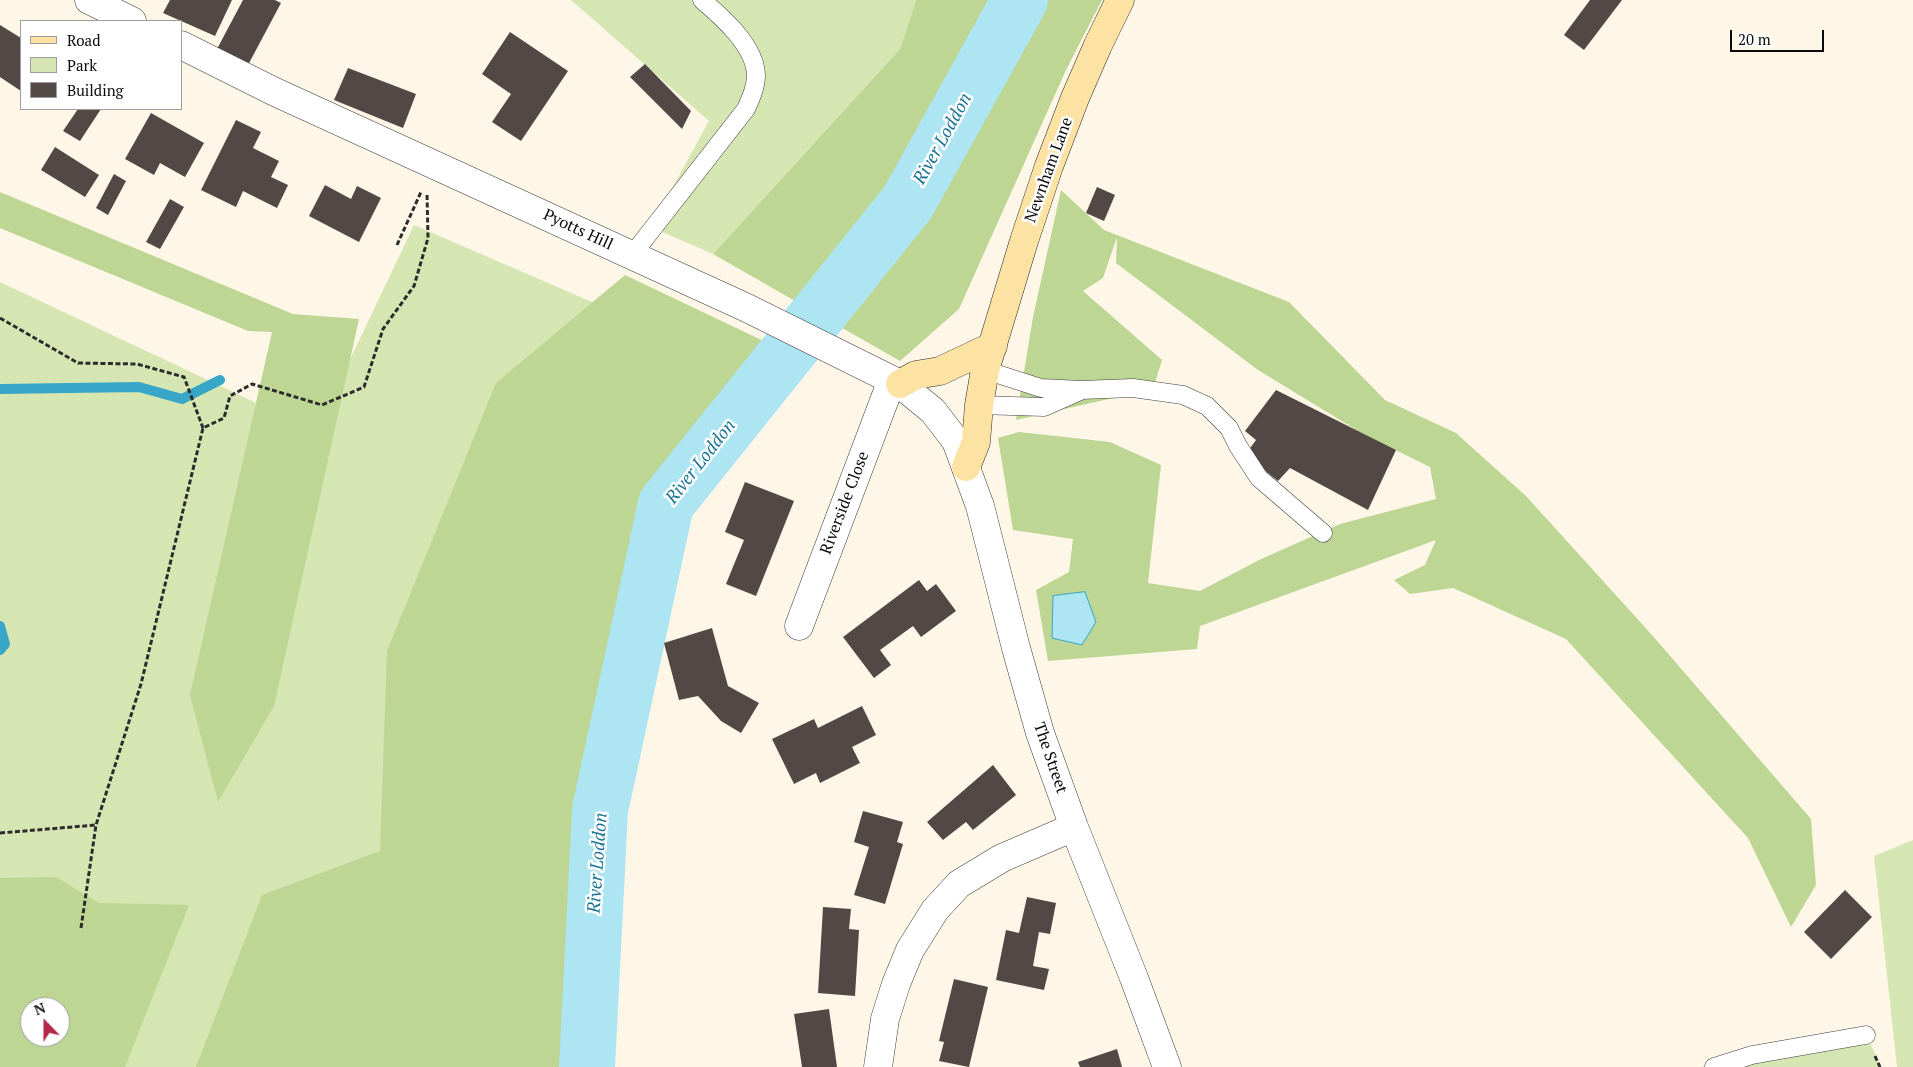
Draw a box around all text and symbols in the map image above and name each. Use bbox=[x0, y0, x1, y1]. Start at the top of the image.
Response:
legend bbox=[20, 20, 182, 110]
scale bar bbox=[1733, 20, 1827, 52]
text: 20 m bbox=[1738, 29, 1771, 49]
text: Road bbox=[67, 30, 100, 50]
text: Park bbox=[67, 55, 97, 75]
text: Building bbox=[67, 80, 124, 100]
water label: River Loddon bbox=[909, 90, 977, 188]
street label: Newnham Lane bbox=[1021, 115, 1077, 225]
street label: Pyotts Hill bbox=[540, 206, 616, 254]
water label: River Loddon bbox=[661, 416, 741, 508]
street label: Riverside Close bbox=[817, 449, 873, 557]
street label: The Street bbox=[1029, 720, 1071, 796]
water label: River Loddon bbox=[584, 812, 612, 914]
north arrow bbox=[20, 997, 70, 1047]
text: N bbox=[31, 998, 48, 1019]

